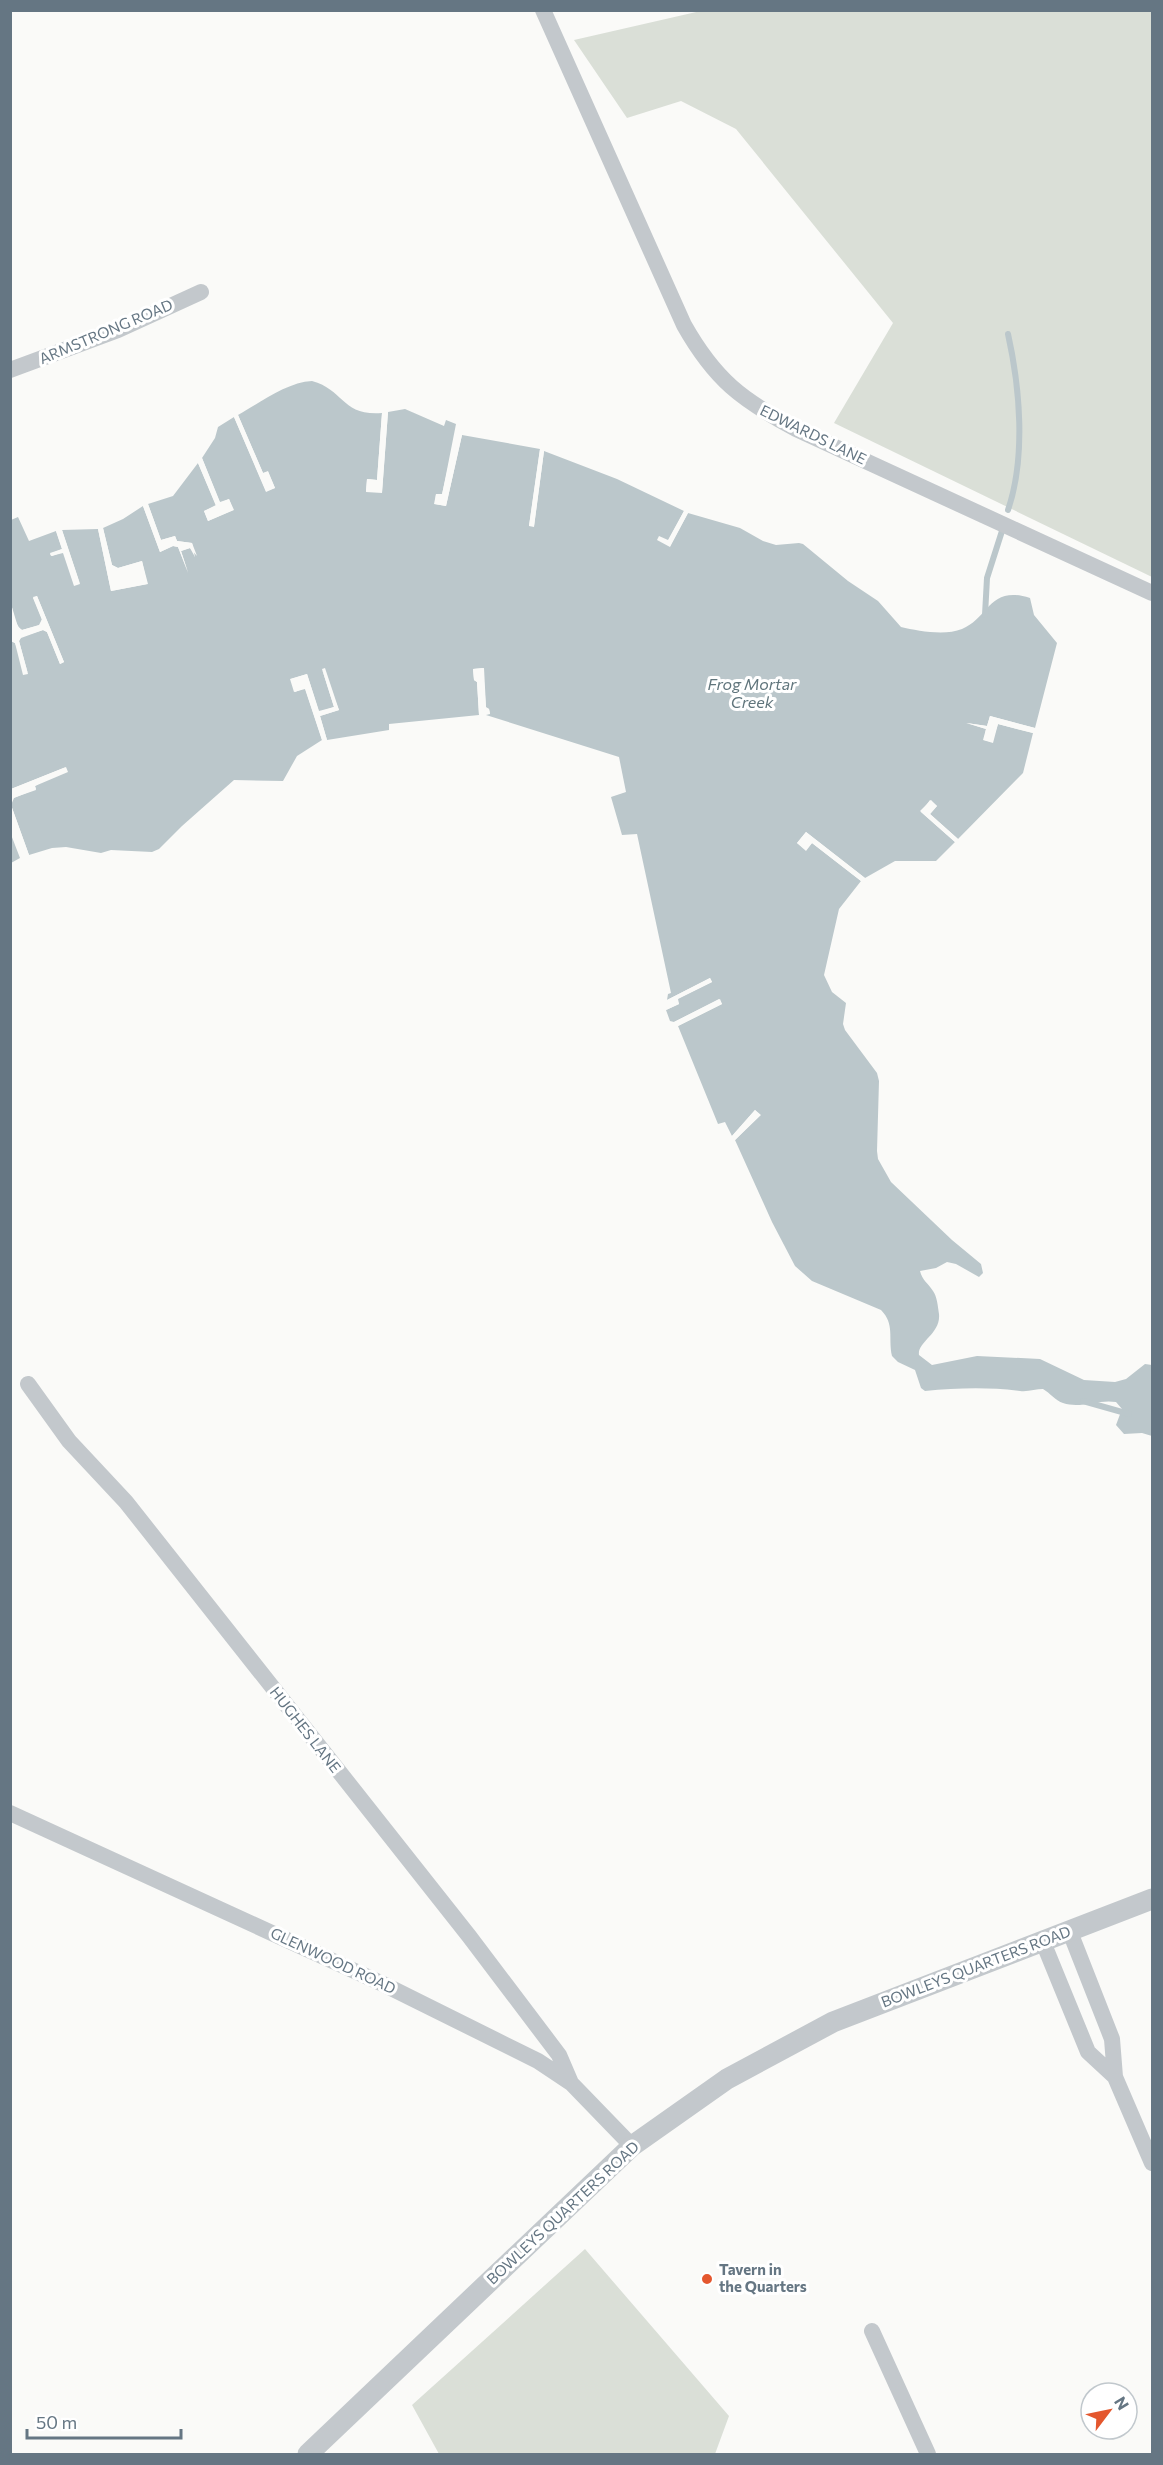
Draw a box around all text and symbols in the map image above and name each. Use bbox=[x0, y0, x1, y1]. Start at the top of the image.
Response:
street label: ARMSTRONG ROAD bbox=[36, 295, 175, 367]
street label: EDWARDS LANE bbox=[757, 401, 870, 468]
water label: Frog Mortar Creek bbox=[708, 674, 797, 711]
street label: HUGHES LANE bbox=[267, 1683, 345, 1776]
street label: BOWLEYS QUARTERS ROAD bbox=[878, 1922, 1073, 2011]
street label: GLENWOOD ROAD bbox=[268, 1923, 399, 1997]
street label: BOWLEYS QUARTERS ROAD bbox=[482, 2137, 642, 2288]
place label: Tavern in the Quarters bbox=[719, 2260, 807, 2295]
marker: Tavern in the Quarters bbox=[700, 2272, 714, 2286]
north arrow bbox=[1079, 2381, 1139, 2441]
text: N bbox=[1111, 2393, 1133, 2413]
scale bar bbox=[27, 2402, 182, 2440]
text: 50 m bbox=[36, 2411, 77, 2433]

